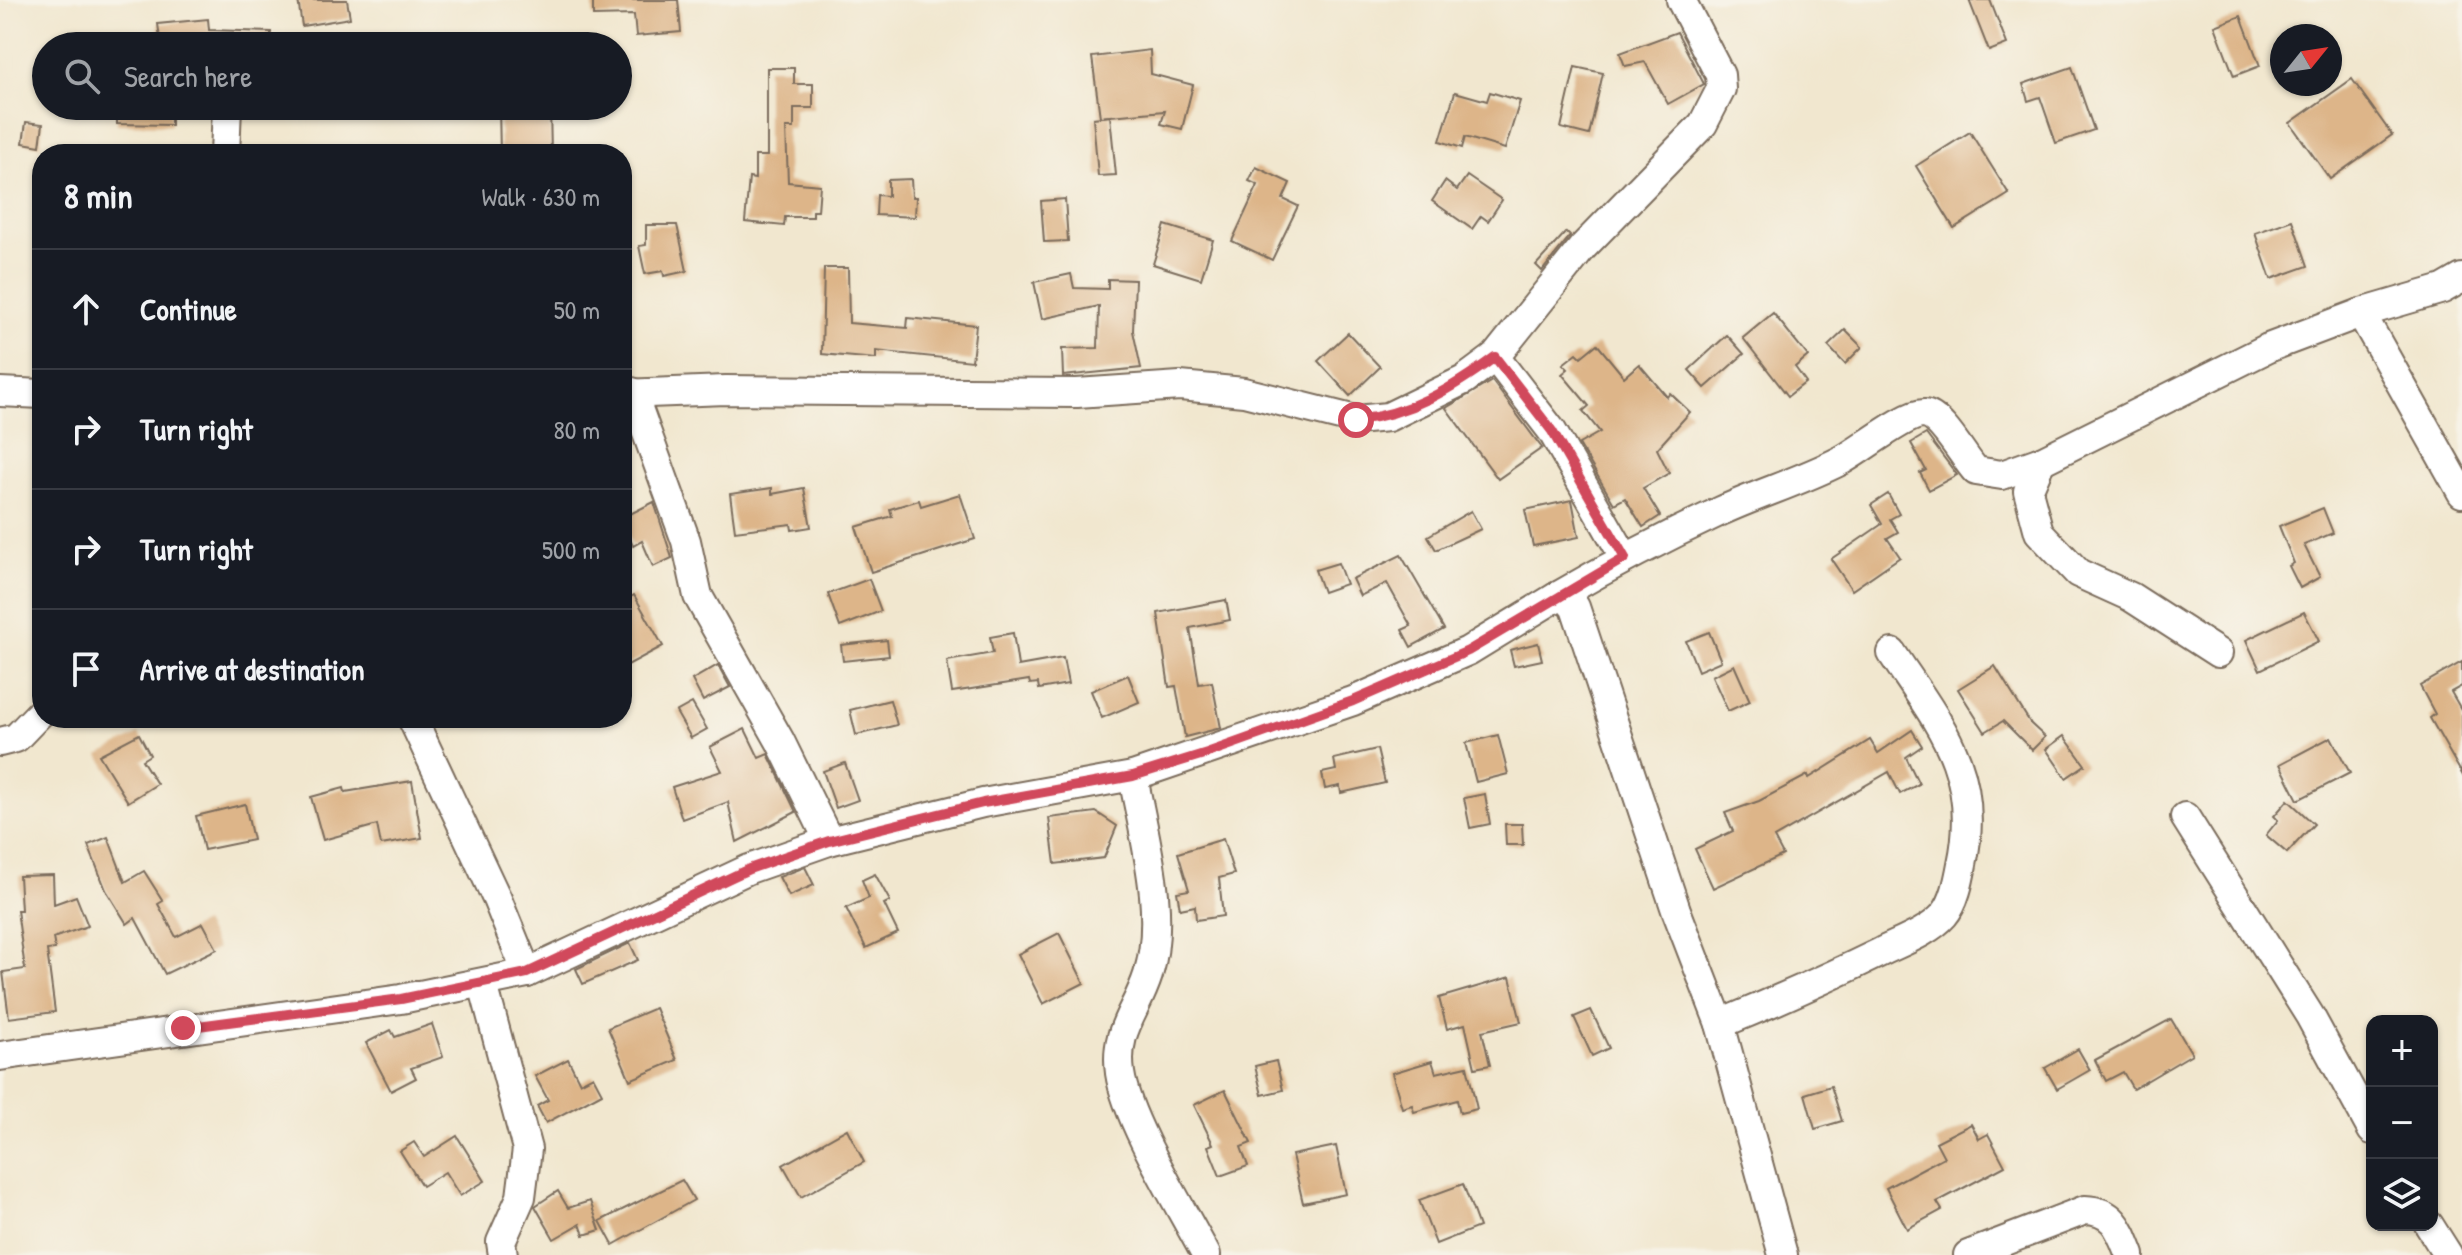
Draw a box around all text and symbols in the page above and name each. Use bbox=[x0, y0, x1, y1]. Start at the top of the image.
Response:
north arrow bbox=[2270, 24, 2342, 96]
search box bbox=[32, 32, 632, 120]
icon: search bbox=[60, 54, 104, 98]
text: Search here bbox=[124, 56, 252, 96]
text: 8 min bbox=[64, 173, 133, 219]
text: Walk · 630 m bbox=[482, 179, 600, 214]
icon: ahead bbox=[64, 287, 108, 331]
text: Continue bbox=[140, 289, 237, 329]
text: 50 m bbox=[554, 292, 600, 327]
route start bbox=[1338, 402, 1374, 438]
icon: right bbox=[64, 407, 108, 451]
text: Turn right bbox=[140, 409, 253, 449]
text: 80 m bbox=[553, 412, 600, 447]
icon: right bbox=[64, 527, 108, 571]
text: Turn right bbox=[140, 529, 253, 569]
text: 500 m bbox=[542, 532, 600, 567]
icon: arrive bbox=[64, 647, 108, 691]
text: Arrive at destination bbox=[140, 649, 365, 689]
route end bbox=[165, 1010, 201, 1046]
map controls bbox=[2366, 1015, 2438, 1231]
button: + bbox=[2366, 1015, 2438, 1087]
button: − bbox=[2366, 1087, 2438, 1159]
button: layers bbox=[2366, 1159, 2438, 1231]

